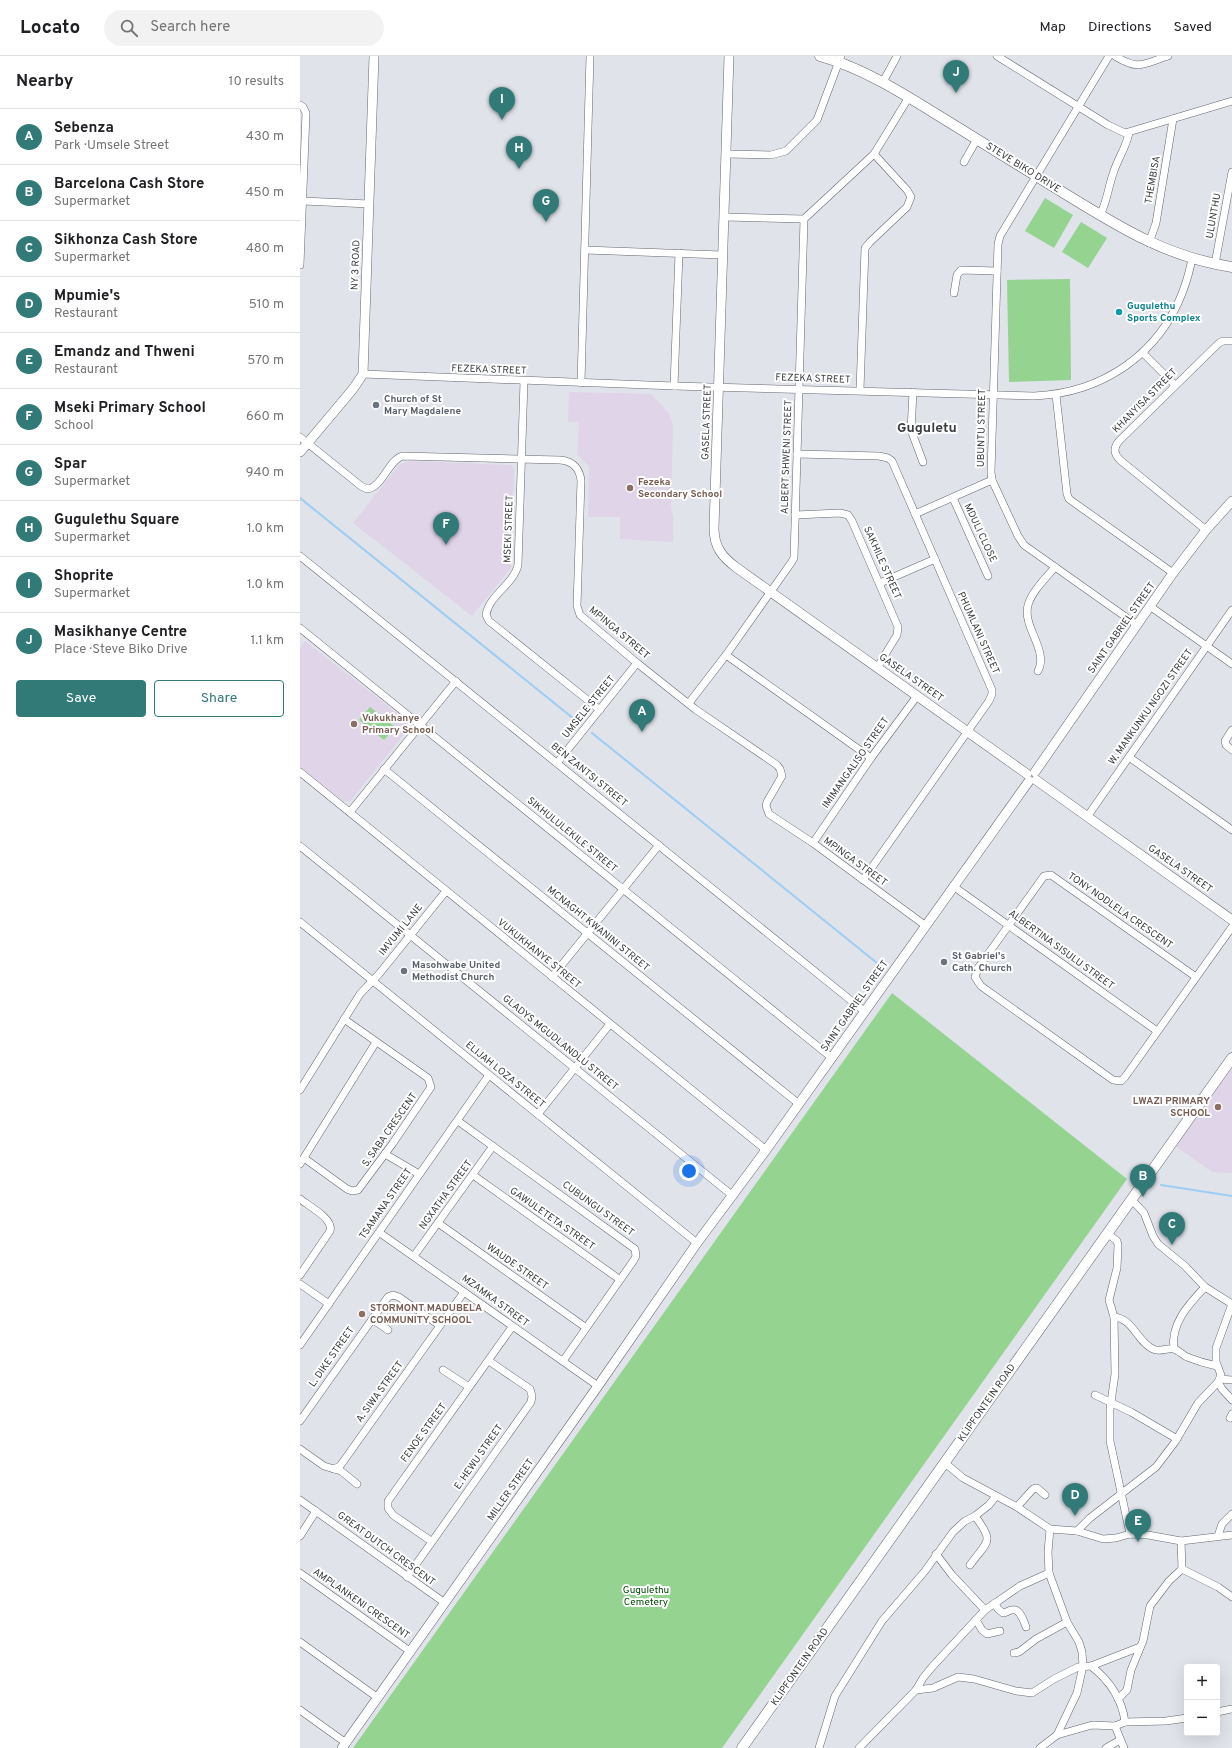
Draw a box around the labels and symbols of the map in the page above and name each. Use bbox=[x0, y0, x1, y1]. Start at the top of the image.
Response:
pin: J bbox=[943, 60, 969, 93]
pin: I bbox=[489, 87, 515, 120]
pin: H bbox=[506, 136, 532, 169]
street label: STEVE BIKO DRIVE bbox=[983, 140, 1063, 196]
street label: THEMBISA bbox=[1142, 155, 1164, 205]
pin: G bbox=[533, 189, 559, 222]
street label: ULUNTHU bbox=[1204, 192, 1224, 240]
street label: NY 3 ROAD bbox=[349, 239, 363, 290]
place label: Gugulethu Sports Complex bbox=[1127, 300, 1201, 325]
marker: Gugulethu Sports Complex bbox=[1114, 307, 1124, 317]
street label: FEZEKA STREET bbox=[451, 362, 527, 378]
street label: KHANYISA STREET bbox=[1110, 366, 1180, 436]
street label: FEZEKA STREET bbox=[775, 371, 851, 387]
street label: GASELA STREET bbox=[699, 384, 715, 460]
street label: UBUNTU STREET bbox=[975, 389, 989, 467]
place label: Church of St Mary Magdalene bbox=[384, 393, 461, 418]
marker: Church of St Mary Magdalene bbox=[371, 400, 381, 410]
street label: ALBERT SHWENI STREET bbox=[779, 400, 795, 514]
district label: Guguletu bbox=[897, 420, 957, 437]
place label: Fezeka Secondary School bbox=[638, 476, 722, 501]
marker: Fezeka Secondary School bbox=[625, 483, 635, 493]
street label: MSEKI STREET bbox=[501, 495, 517, 563]
street label: MDULI CLOSE bbox=[961, 501, 999, 565]
pin: F bbox=[433, 512, 459, 545]
street label: SAKHILE STREET bbox=[860, 524, 904, 602]
street label: SAINT GABRIEL STREET bbox=[1085, 580, 1159, 676]
street label: PHUMLANI STREET bbox=[954, 590, 1002, 676]
street label: MPINGA STREET bbox=[586, 604, 652, 662]
street label: W. MANKUNKU NGOZI STREET bbox=[1106, 646, 1196, 768]
street label: GASELA STREET bbox=[876, 651, 946, 705]
street label: UMSELE STREET bbox=[560, 673, 618, 741]
pin: A bbox=[629, 699, 655, 732]
place label: Vukukhanye Primary School bbox=[362, 712, 434, 737]
street label: IMIMANGALISO STREET bbox=[820, 715, 893, 811]
marker: Vukukhanye Primary School bbox=[349, 719, 359, 729]
street label: BEN ZANTSI STREET bbox=[548, 740, 630, 810]
street label: SIKHULULEKILE STREET bbox=[524, 795, 620, 876]
street label: MPINGA STREET bbox=[821, 835, 890, 890]
street label: GASELA STREET bbox=[1145, 842, 1215, 896]
street label: TONY NODLELA CRESCENT bbox=[1065, 870, 1175, 952]
street label: MCNAGHT KWANINI STREET bbox=[544, 884, 652, 975]
street label: IMVUMI LANE bbox=[376, 902, 426, 958]
street label: ALBERTINA SISULU STREET bbox=[1006, 907, 1117, 993]
street label: VUKUKHANYE STREET bbox=[494, 916, 584, 992]
place label: St Gabriel's Cath. Church bbox=[952, 950, 1012, 975]
marker: St Gabriel's Cath. Church bbox=[939, 957, 949, 967]
street label: SAINT GABRIEL STREET bbox=[818, 958, 892, 1054]
place label: Masohwabe United Methodist Church bbox=[412, 959, 500, 984]
marker: Masohwabe United Methodist Church bbox=[399, 966, 409, 976]
street label: GLADYS MGUDLANDLU STREET bbox=[499, 992, 621, 1094]
street label: ELIJAH LOZA STREET bbox=[462, 1039, 548, 1111]
street label: S. SABA CRESCENT bbox=[360, 1090, 421, 1170]
place label: LWAZI PRIMARY SCHOOL bbox=[1133, 1095, 1210, 1120]
marker: LWAZI PRIMARY SCHOOL bbox=[1213, 1102, 1223, 1112]
street label: NGXATHA STREET bbox=[416, 1158, 476, 1232]
your location bbox=[679, 1161, 699, 1181]
pin: B bbox=[1130, 1164, 1156, 1197]
street label: TSAMANA STREET bbox=[357, 1166, 416, 1242]
street label: CUBUNGU STREET bbox=[559, 1178, 637, 1240]
street label: GAWULETETA STREET bbox=[507, 1185, 597, 1253]
pin: C bbox=[1159, 1212, 1185, 1245]
street label: WAUDE STREET bbox=[484, 1241, 550, 1293]
street label: MZAMKA STREET bbox=[459, 1272, 531, 1330]
place label: STORMONT MADUBELA COMMUNITY SCHOOL bbox=[370, 1302, 482, 1327]
marker: STORMONT MADUBELA COMMUNITY SCHOOL bbox=[357, 1309, 367, 1319]
street label: L. DIKE STREET bbox=[306, 1324, 358, 1390]
street label: A. SIWA STREET bbox=[353, 1359, 407, 1425]
street label: KLIPFONTEIN ROAD bbox=[955, 1361, 1019, 1444]
street label: FENOE STREET bbox=[398, 1401, 450, 1465]
street label: E. HEWU STREET bbox=[452, 1422, 507, 1492]
street label: MILLER STREET bbox=[485, 1456, 537, 1524]
pin: D bbox=[1062, 1483, 1088, 1516]
street label: GREAT DUTCH CRESCENT bbox=[334, 1509, 438, 1589]
pin: E bbox=[1125, 1509, 1151, 1542]
street label: AMPLANKENI CRESCENT bbox=[310, 1566, 412, 1642]
park label: Gugulethu Cemetery bbox=[623, 1584, 669, 1609]
street label: KLIPFONTEIN ROAD bbox=[768, 1625, 832, 1708]

